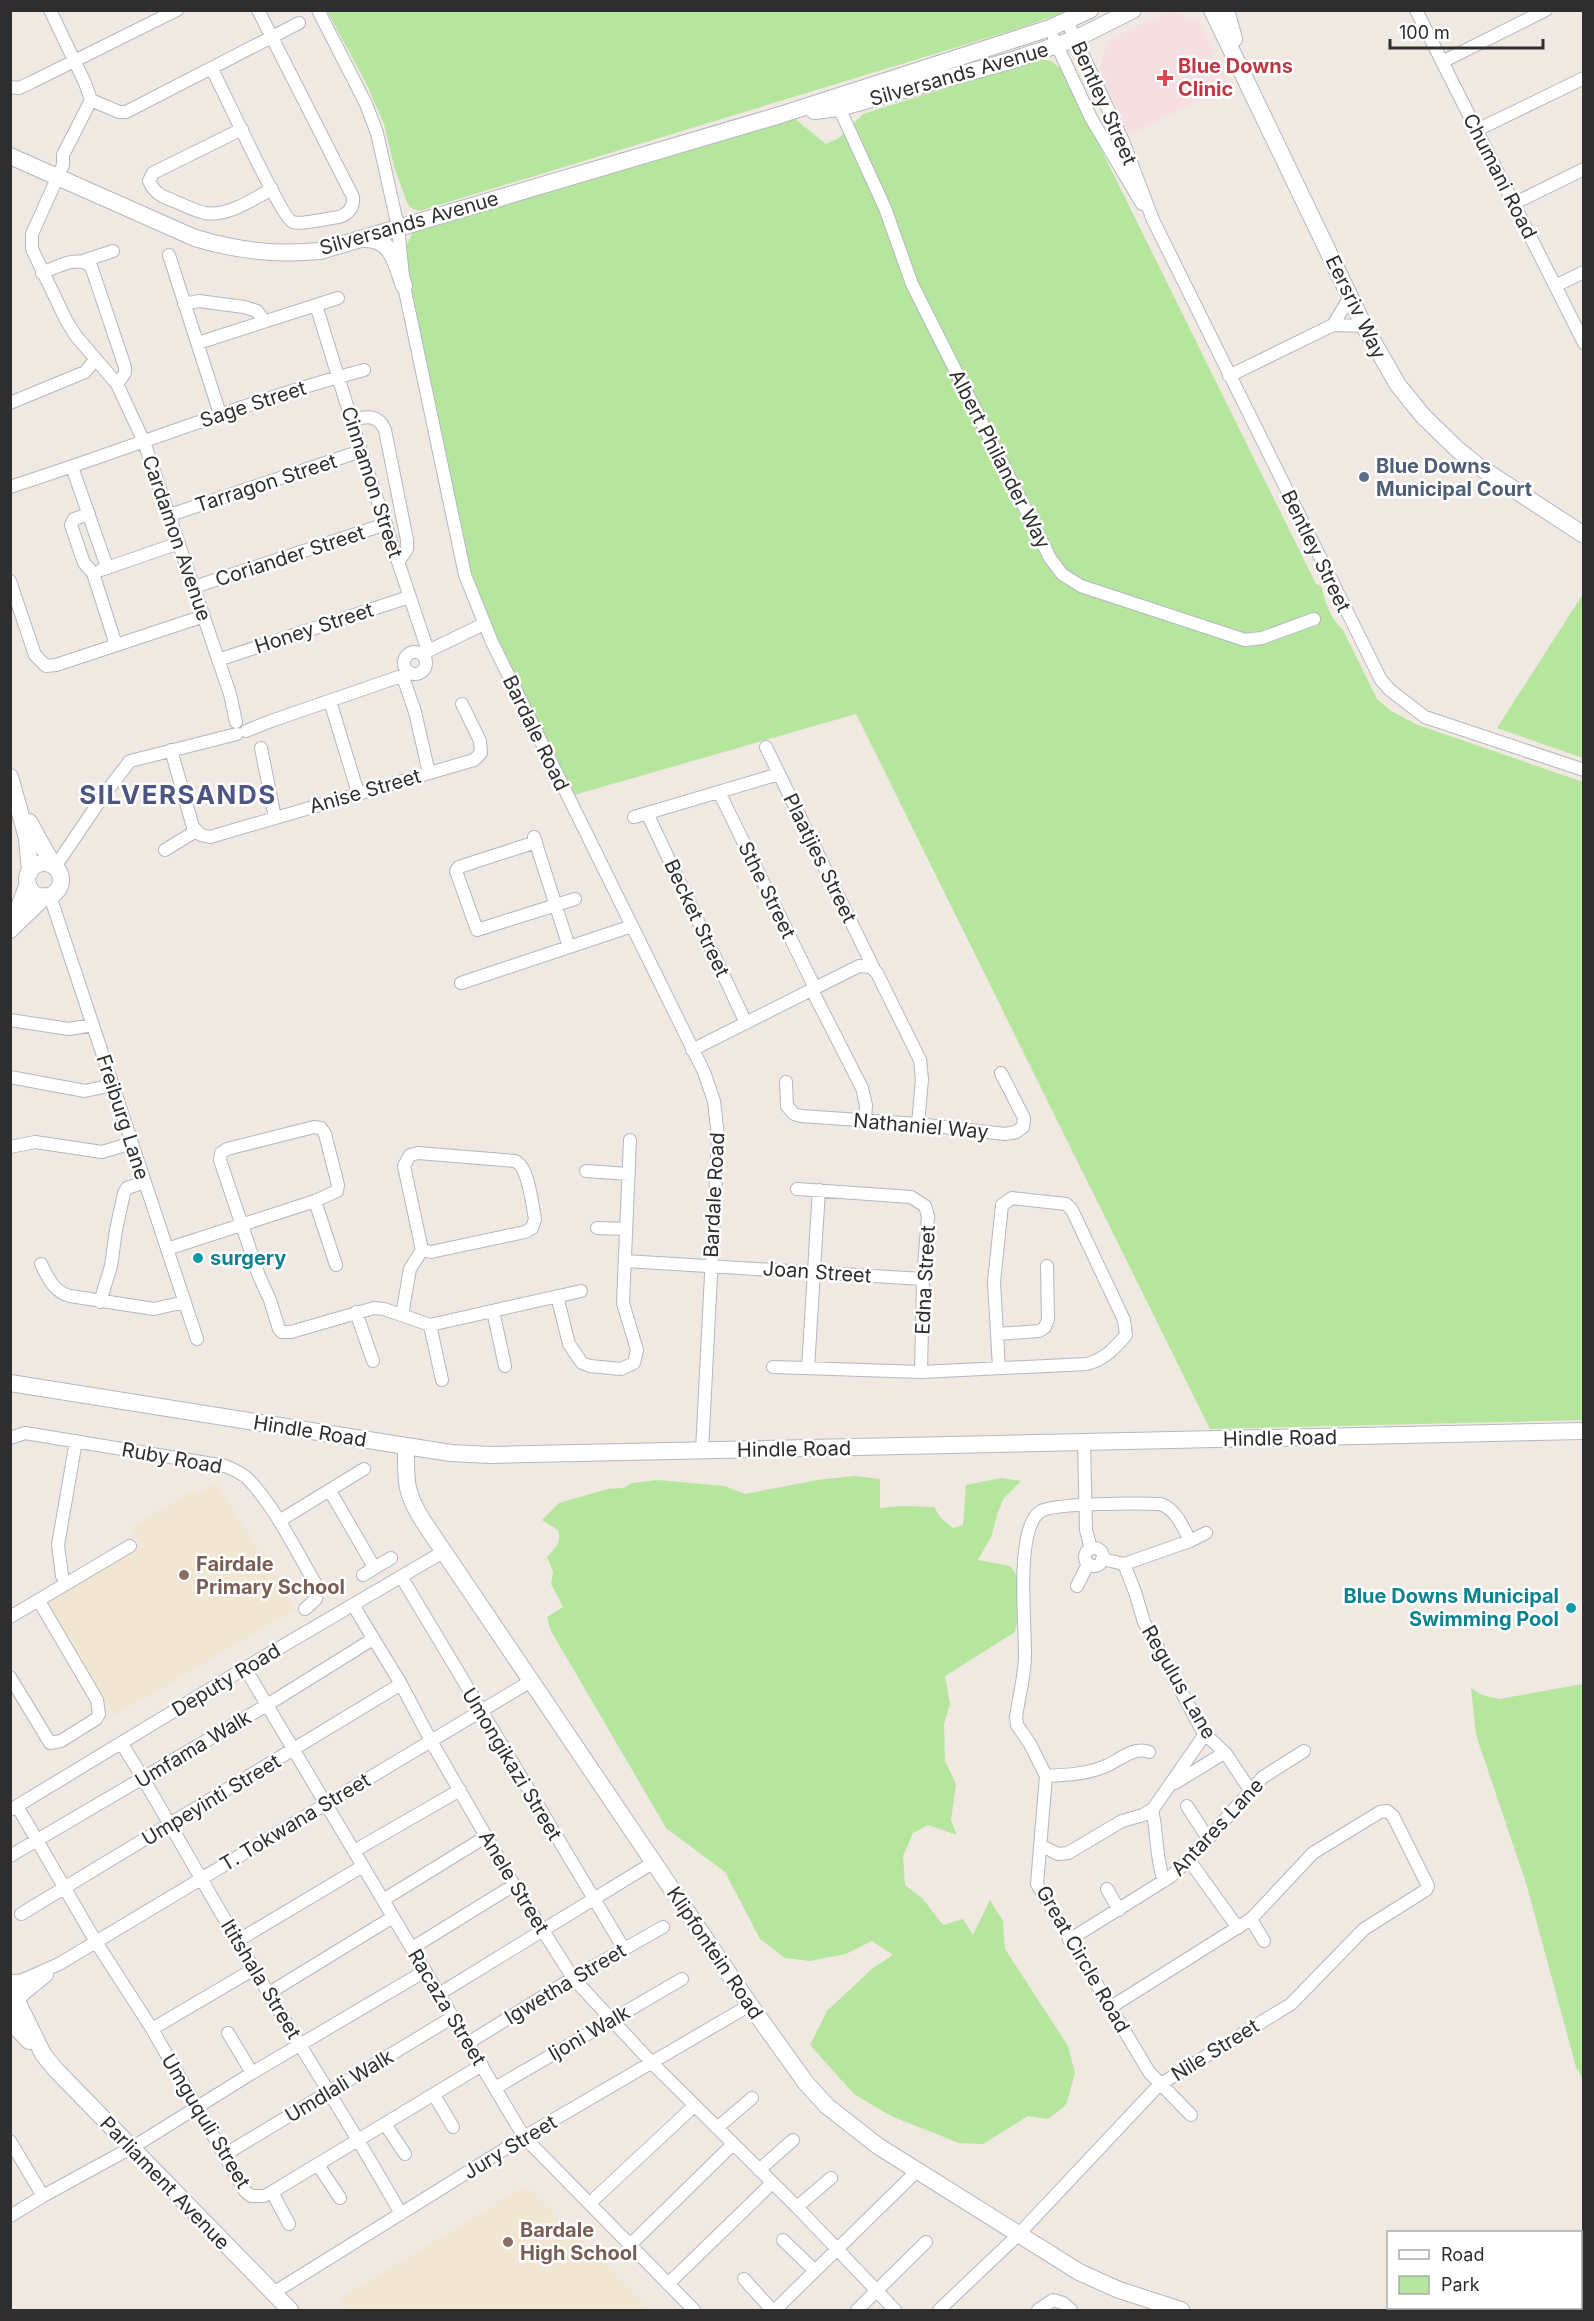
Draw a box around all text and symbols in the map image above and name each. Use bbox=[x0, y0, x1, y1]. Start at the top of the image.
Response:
scale bar bbox=[1390, 12, 1543, 50]
text: 100 m bbox=[1399, 22, 1450, 43]
street label: Silversands Avenue bbox=[867, 37, 1051, 111]
street label: Bentley Street bbox=[1066, 38, 1142, 169]
place label: Blue Downs Clinic bbox=[1178, 54, 1293, 101]
marker: Blue Downs Clinic bbox=[1156, 69, 1174, 87]
street label: Chumani Road bbox=[1458, 109, 1542, 243]
street label: Silversands Avenue bbox=[317, 186, 501, 260]
street label: Eersriv Way bbox=[1321, 251, 1391, 363]
street label: Albert Philander Way bbox=[944, 365, 1056, 553]
street label: Sage Street bbox=[197, 375, 309, 432]
street label: Cinnamon Street bbox=[336, 403, 408, 561]
street label: Tarragon Street bbox=[192, 449, 340, 517]
street label: Cardamon Avenue bbox=[137, 452, 217, 624]
place label: Blue Downs Municipal Court bbox=[1376, 454, 1532, 501]
marker: Blue Downs Municipal Court bbox=[1357, 470, 1371, 484]
street label: Bentley Street bbox=[1276, 486, 1356, 616]
street label: Coriander Street bbox=[212, 520, 368, 591]
street label: Honey Street bbox=[252, 597, 377, 658]
street label: Bardale Road bbox=[498, 671, 574, 795]
street label: Anise Street bbox=[307, 764, 424, 818]
district label: SILVERSANDS bbox=[79, 779, 277, 810]
street label: Plaatjies Street bbox=[778, 789, 862, 927]
street label: Sthe Street bbox=[733, 838, 801, 943]
street label: Becket Street bbox=[659, 855, 735, 981]
street label: Freiburg Lane bbox=[91, 1051, 155, 1183]
street label: Nathaniel Way bbox=[852, 1108, 990, 1144]
street label: Bardale Road bbox=[699, 1132, 729, 1258]
street label: Edna Street bbox=[910, 1224, 940, 1335]
place label: surgery bbox=[210, 1246, 286, 1270]
marker: surgery bbox=[191, 1251, 205, 1265]
street label: Joan Street bbox=[762, 1256, 873, 1288]
street label: Hindle Road bbox=[252, 1410, 368, 1452]
street label: Hindle Road bbox=[1223, 1425, 1337, 1451]
street label: Hindle Road bbox=[737, 1436, 851, 1462]
street label: Ruby Road bbox=[120, 1437, 224, 1479]
place label: Fairdale Primary School bbox=[196, 1552, 345, 1599]
marker: Fairdale Primary School bbox=[177, 1568, 191, 1582]
place label: Blue Downs Municipal Swimming Pool bbox=[1343, 1584, 1559, 1631]
marker: Blue Downs Municipal Swimming Pool bbox=[1564, 1601, 1578, 1615]
street label: Regulus Lane bbox=[1137, 1621, 1221, 1743]
street label: Deputy Road bbox=[167, 1638, 285, 1722]
street label: Umongikazi Street bbox=[457, 1683, 567, 1845]
street label: Umfama Walk bbox=[131, 1705, 255, 1793]
street label: Umpeyinti Street bbox=[137, 1749, 285, 1851]
street label: T. Tokwana Street bbox=[216, 1768, 375, 1876]
street label: Antares Lane bbox=[1166, 1773, 1268, 1881]
street label: Anele Street bbox=[474, 1826, 554, 1938]
street label: Great Circle Road bbox=[1031, 1881, 1135, 2037]
street label: Klipfontein Road bbox=[662, 1882, 768, 2024]
street label: Ititshala Street bbox=[216, 1915, 306, 2043]
street label: Igwetha Street bbox=[500, 1938, 630, 2030]
street label: Racaza Street bbox=[403, 1945, 491, 2070]
street label: Ijoni Walk bbox=[544, 2000, 634, 2066]
street label: Nile Street bbox=[1167, 2013, 1263, 2086]
street label: Umdlali Walk bbox=[281, 2044, 397, 2128]
street label: Umguquli Street bbox=[156, 2050, 256, 2193]
street label: Jury Street bbox=[459, 2110, 561, 2184]
street label: Parliament Avenue bbox=[95, 2111, 235, 2255]
place label: Bardale High School bbox=[520, 2218, 637, 2265]
legend bbox=[1387, 2231, 1582, 2309]
marker: Bardale High School bbox=[501, 2235, 515, 2249]
text: Road bbox=[1441, 2244, 1484, 2265]
text: Park bbox=[1441, 2274, 1480, 2295]

